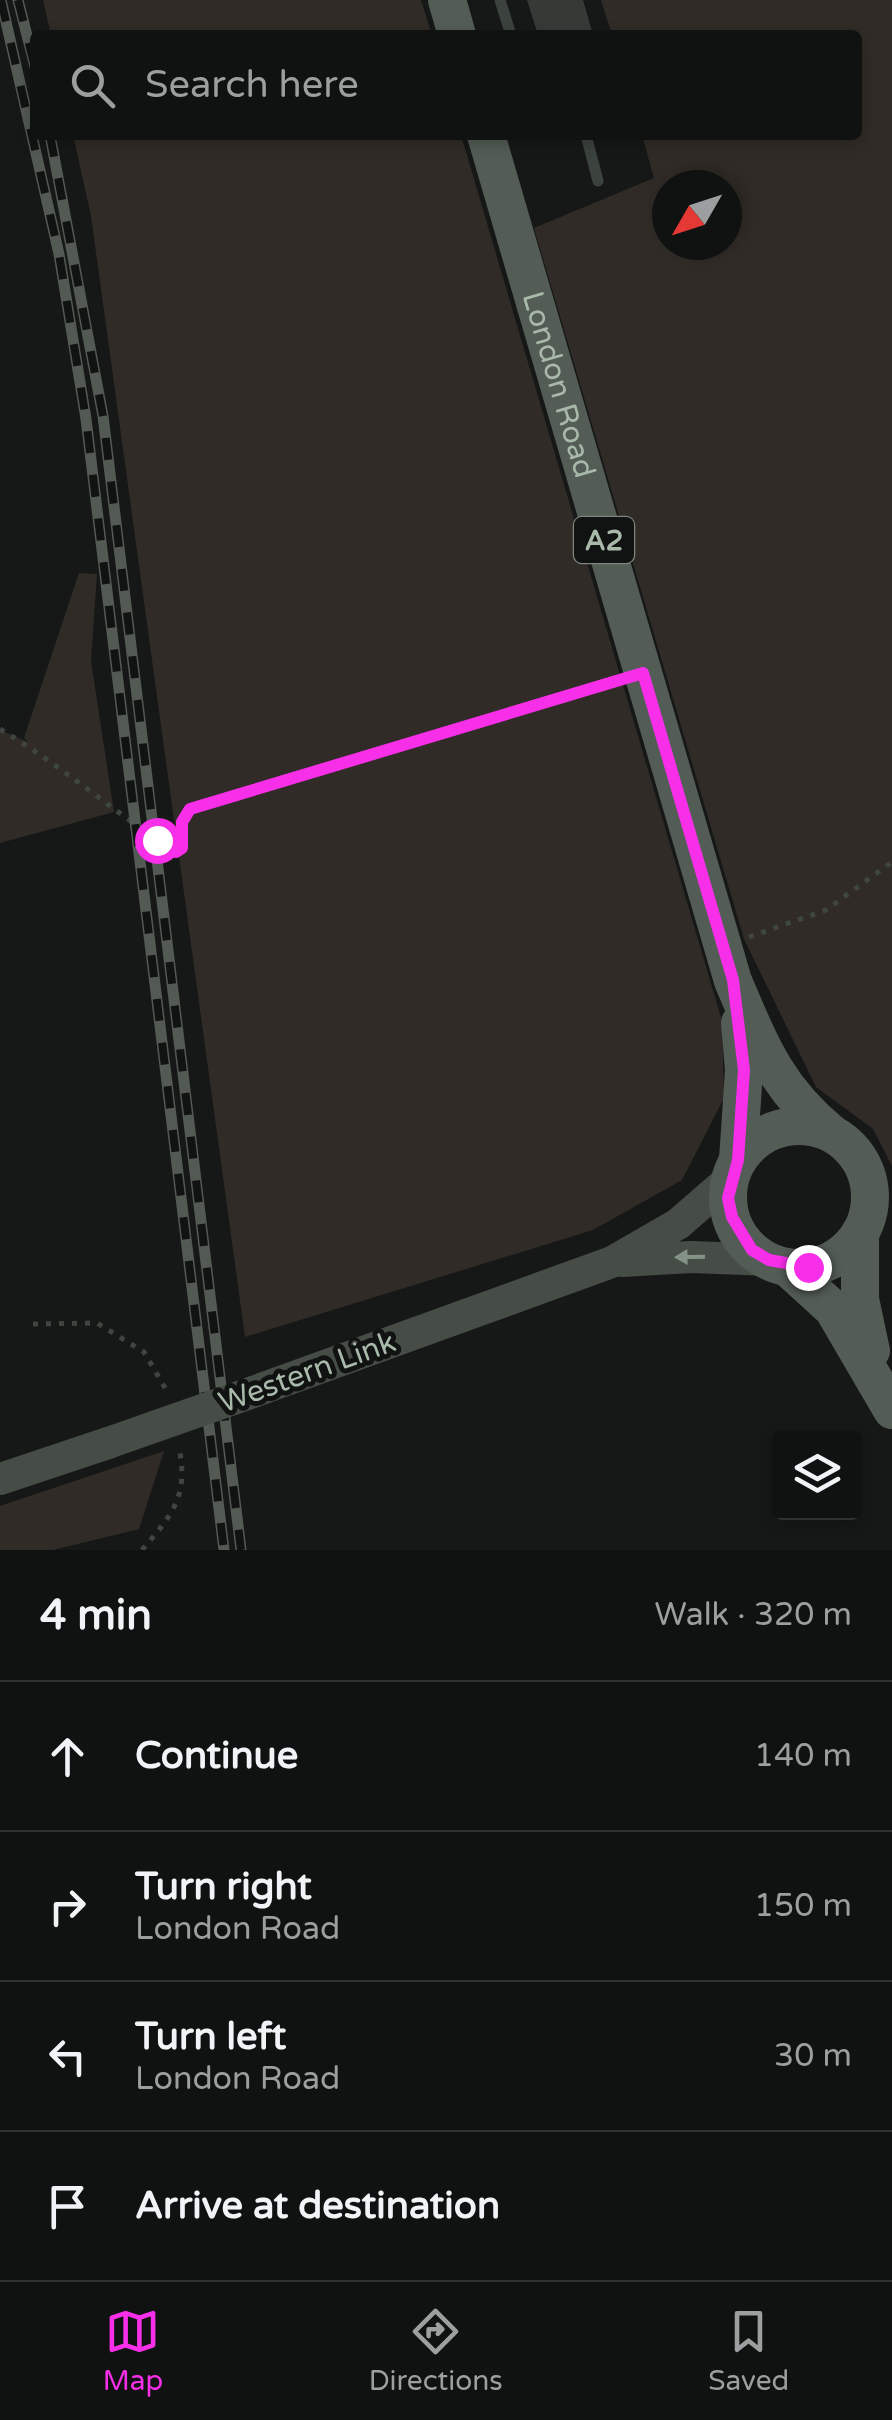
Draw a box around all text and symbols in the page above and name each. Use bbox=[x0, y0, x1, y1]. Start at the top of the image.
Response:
search box bbox=[30, 30, 862, 140]
icon: search bbox=[65, 58, 120, 113]
text: Search here bbox=[145, 62, 359, 108]
north arrow bbox=[652, 170, 742, 260]
street label: London Road bbox=[514, 287, 603, 482]
road number: A2 bbox=[574, 517, 634, 563]
route start bbox=[135, 818, 181, 864]
route end bbox=[786, 1245, 832, 1291]
one-way arrow bbox=[674, 1249, 706, 1265]
street label: Western Link bbox=[214, 1323, 401, 1422]
map controls bbox=[772, 1430, 862, 1520]
button: layers bbox=[772, 1430, 862, 1520]
text: 4 min bbox=[40, 1590, 152, 1641]
text: Walk · 320 m bbox=[655, 1596, 852, 1634]
icon: ahead bbox=[40, 1729, 95, 1784]
text: Continue bbox=[135, 1733, 298, 1779]
text: 140 m bbox=[754, 1737, 852, 1775]
text: Turn right bbox=[135, 1864, 312, 1910]
icon: right bbox=[40, 1879, 95, 1934]
text: 150 m bbox=[754, 1887, 852, 1925]
text: London Road bbox=[135, 1910, 340, 1948]
text: Turn left bbox=[135, 2014, 286, 2060]
icon: left bbox=[40, 2029, 95, 2084]
text: 30 m bbox=[774, 2037, 852, 2075]
text: London Road bbox=[135, 2060, 340, 2098]
icon: arrive bbox=[40, 2179, 95, 2234]
text: Arrive at destination bbox=[135, 2183, 500, 2229]
tab: Map bbox=[103, 2304, 163, 2398]
tab: Directions bbox=[369, 2304, 503, 2398]
tab: Saved bbox=[708, 2304, 789, 2398]

